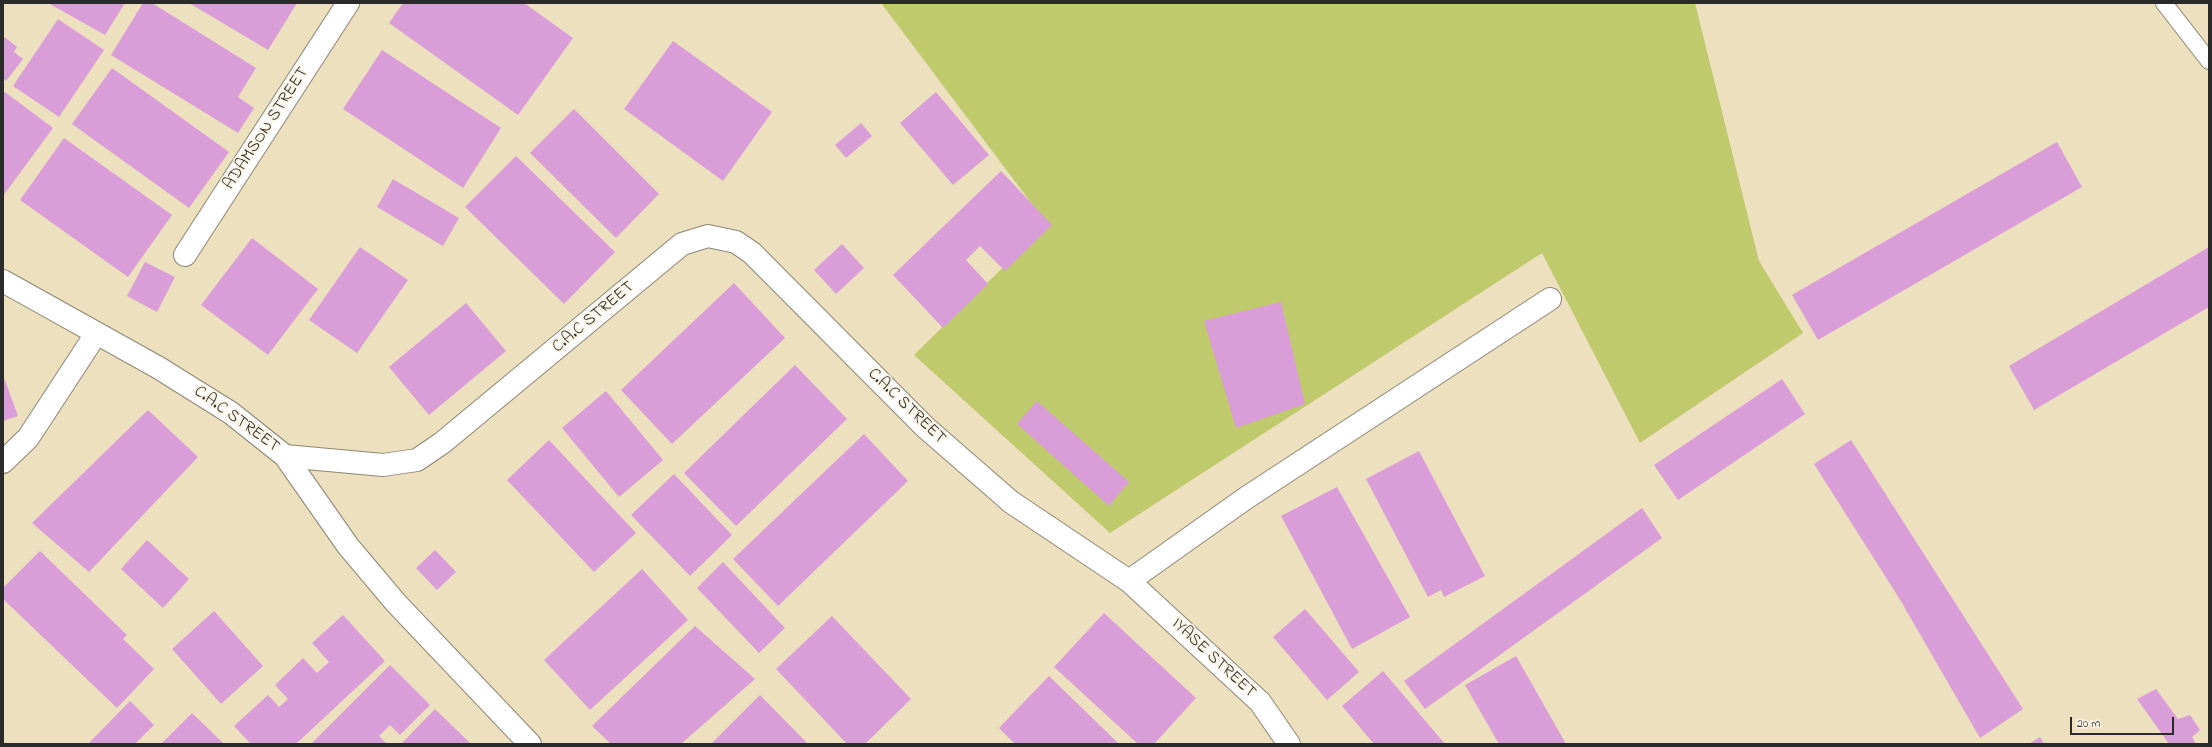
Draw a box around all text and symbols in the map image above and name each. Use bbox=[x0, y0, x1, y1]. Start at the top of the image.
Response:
street label: ADAMSON STREET bbox=[220, 64, 314, 194]
street label: C.A.C STREET bbox=[549, 278, 639, 358]
street label: C.A.C STREET bbox=[863, 365, 949, 449]
street label: C.A.C STREET bbox=[189, 382, 283, 458]
street label: IYASE STREET bbox=[1167, 615, 1259, 703]
scale bar bbox=[2072, 709, 2176, 735]
text: 20 m bbox=[2077, 715, 2100, 733]

